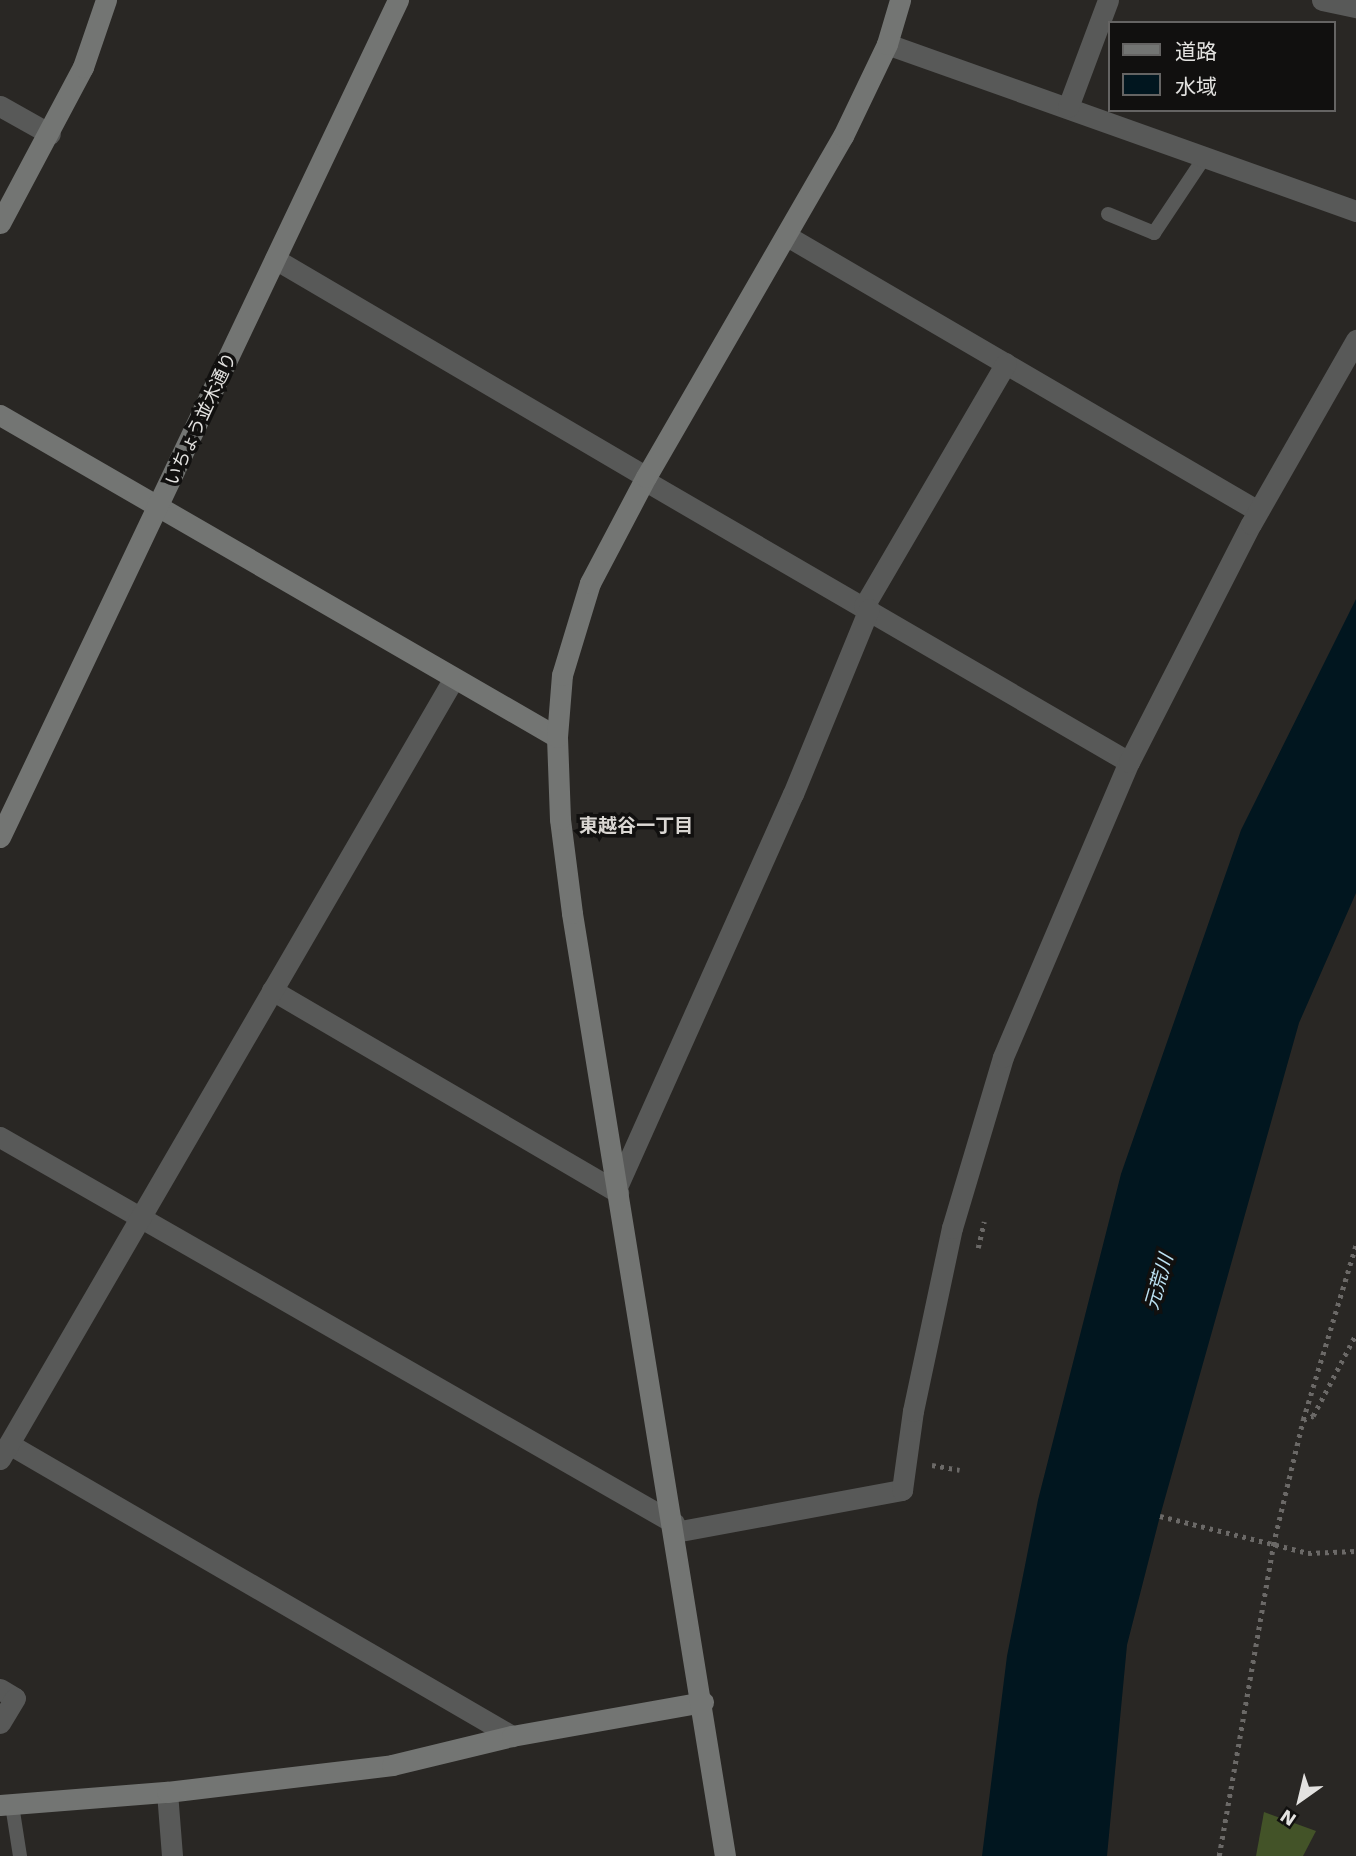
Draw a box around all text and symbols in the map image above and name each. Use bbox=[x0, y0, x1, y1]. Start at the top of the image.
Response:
legend bbox=[1108, 21, 1335, 112]
text: 道路 bbox=[1175, 39, 1217, 64]
text: 水域 bbox=[1175, 74, 1217, 99]
street label: いちょう並木通り bbox=[161, 349, 241, 489]
district label: 東越谷一丁目 bbox=[579, 815, 693, 837]
water label: 元荒川 bbox=[1140, 1251, 1178, 1313]
north arrow bbox=[1265, 1765, 1335, 1835]
text: N bbox=[1276, 1804, 1300, 1831]

